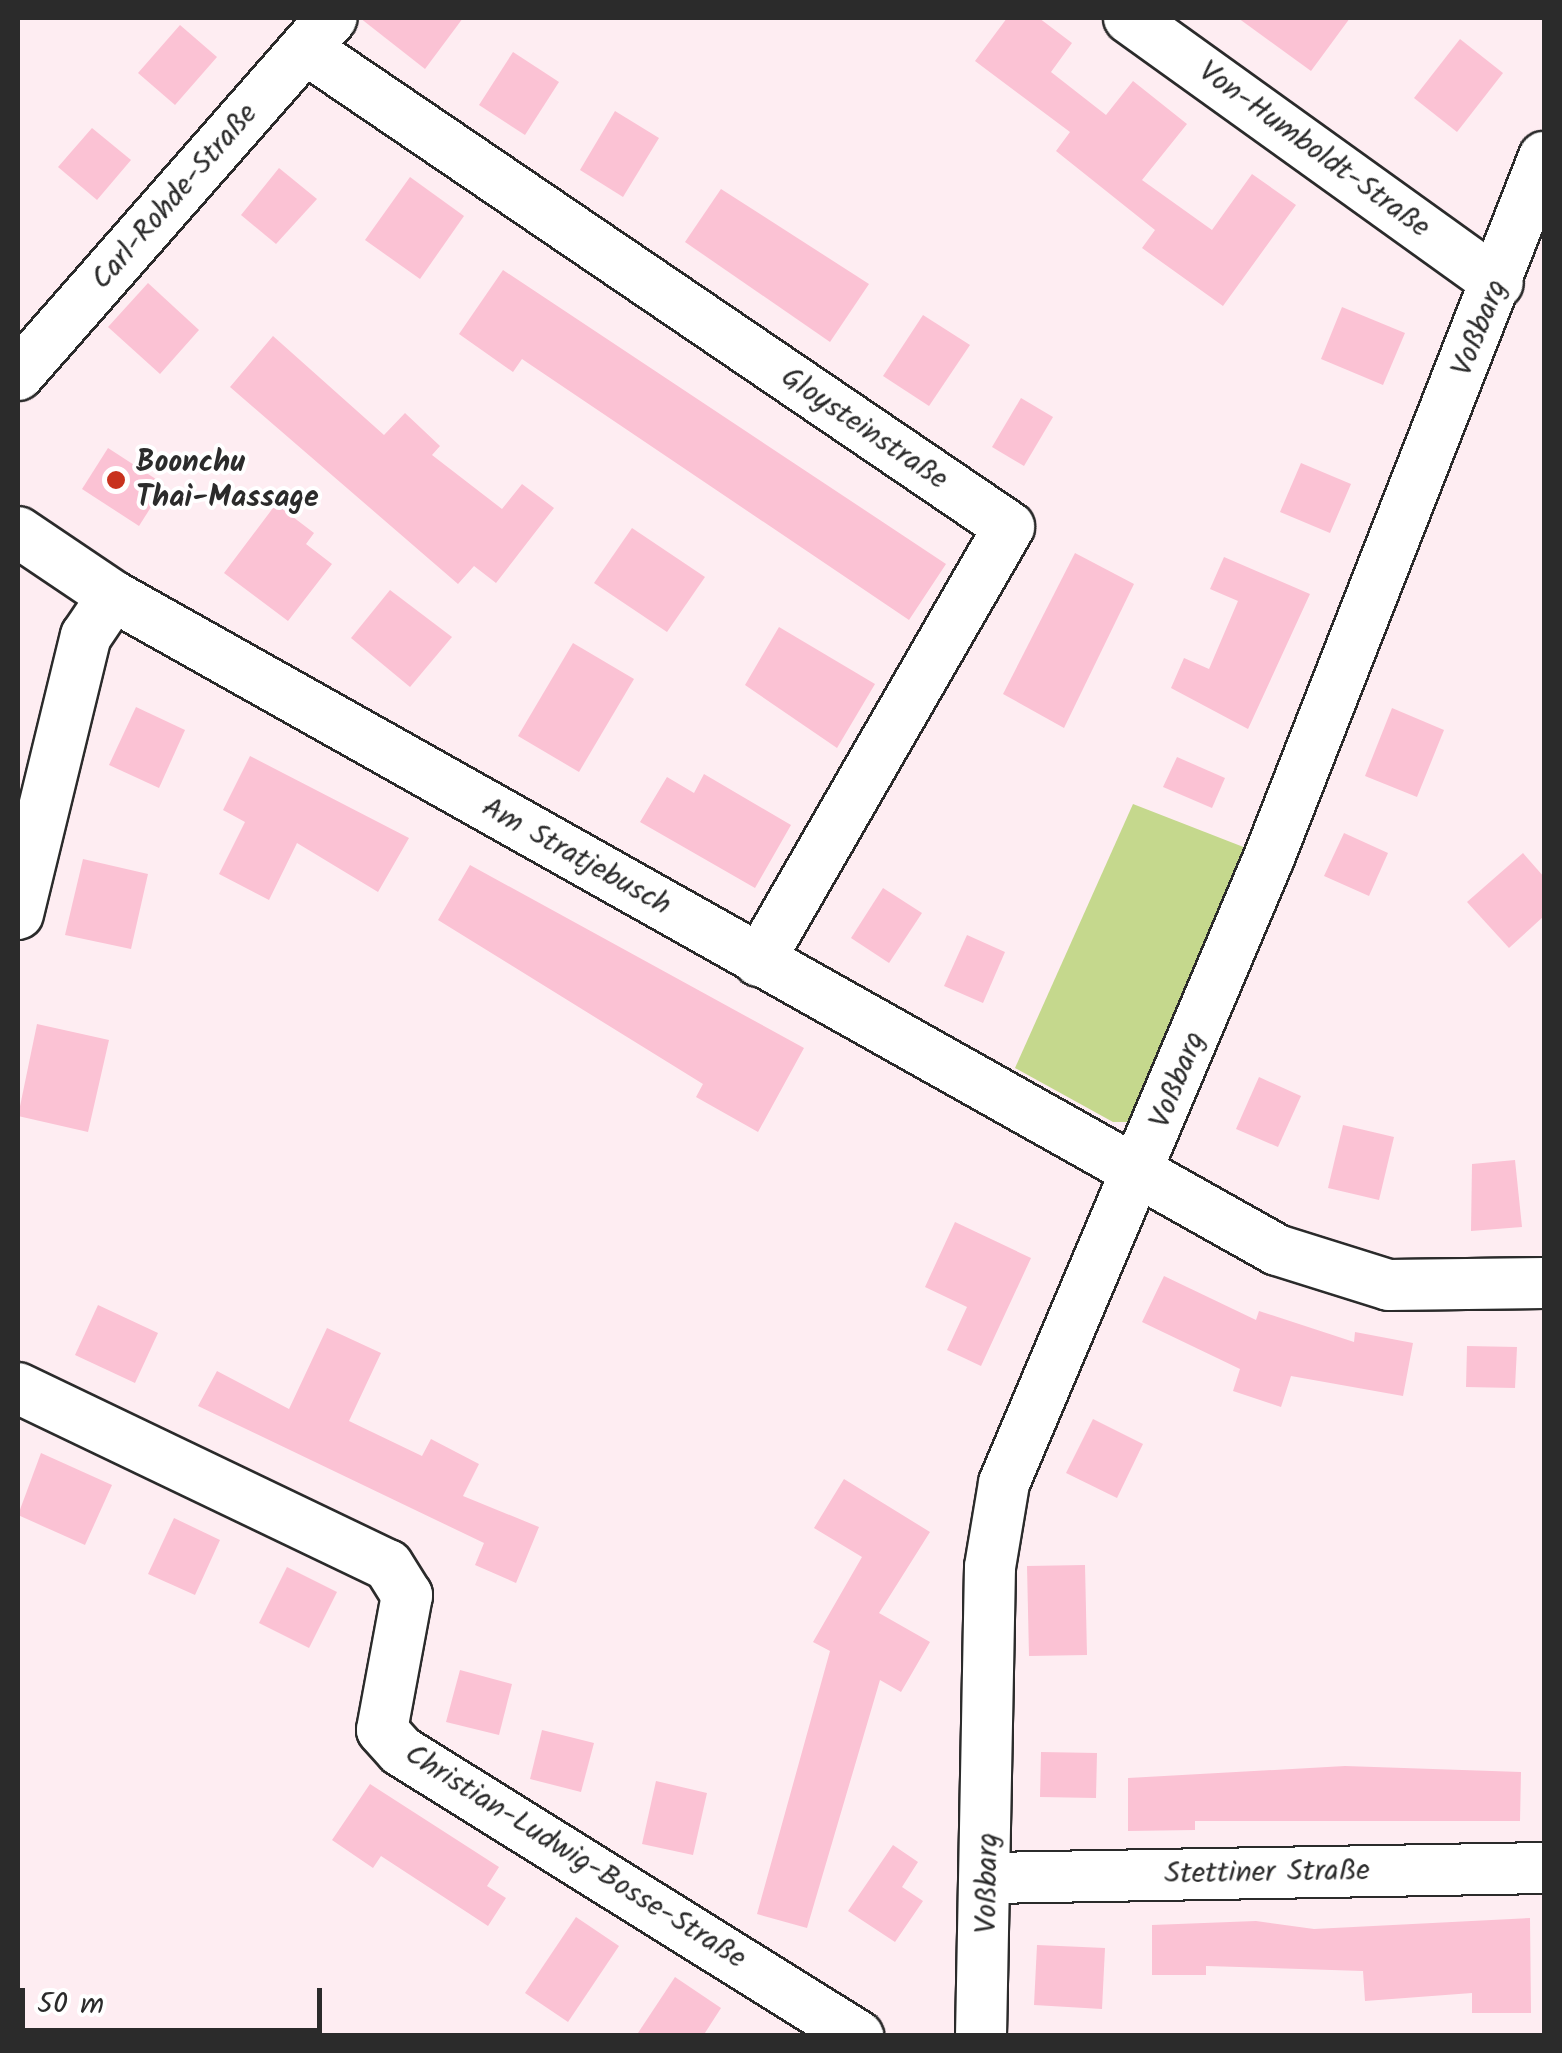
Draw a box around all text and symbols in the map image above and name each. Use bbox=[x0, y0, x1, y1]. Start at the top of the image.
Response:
street label: Von-Humboldt-Straße bbox=[1191, 54, 1437, 246]
street label: Carl-Rohde-Straße bbox=[84, 96, 266, 298]
street label: Voßbarg bbox=[1444, 274, 1516, 382]
street label: Gloysteinstraße bbox=[774, 360, 954, 498]
place label: Boonchu Thai-Massage bbox=[136, 445, 319, 516]
marker: Boonchu Thai-Massage bbox=[105, 469, 127, 491]
street label: Am Stratjebusch bbox=[475, 790, 677, 924]
street label: Voßbarg bbox=[1142, 1026, 1214, 1134]
street label: Christian-Ludwig-Bosse-Straße bbox=[398, 1737, 752, 1977]
street label: Voßbarg bbox=[969, 1832, 1007, 1934]
street label: Stettiner Straße bbox=[1164, 1853, 1370, 1893]
scale bar bbox=[25, 1968, 328, 2030]
text: 50 m bbox=[37, 1981, 104, 2029]

